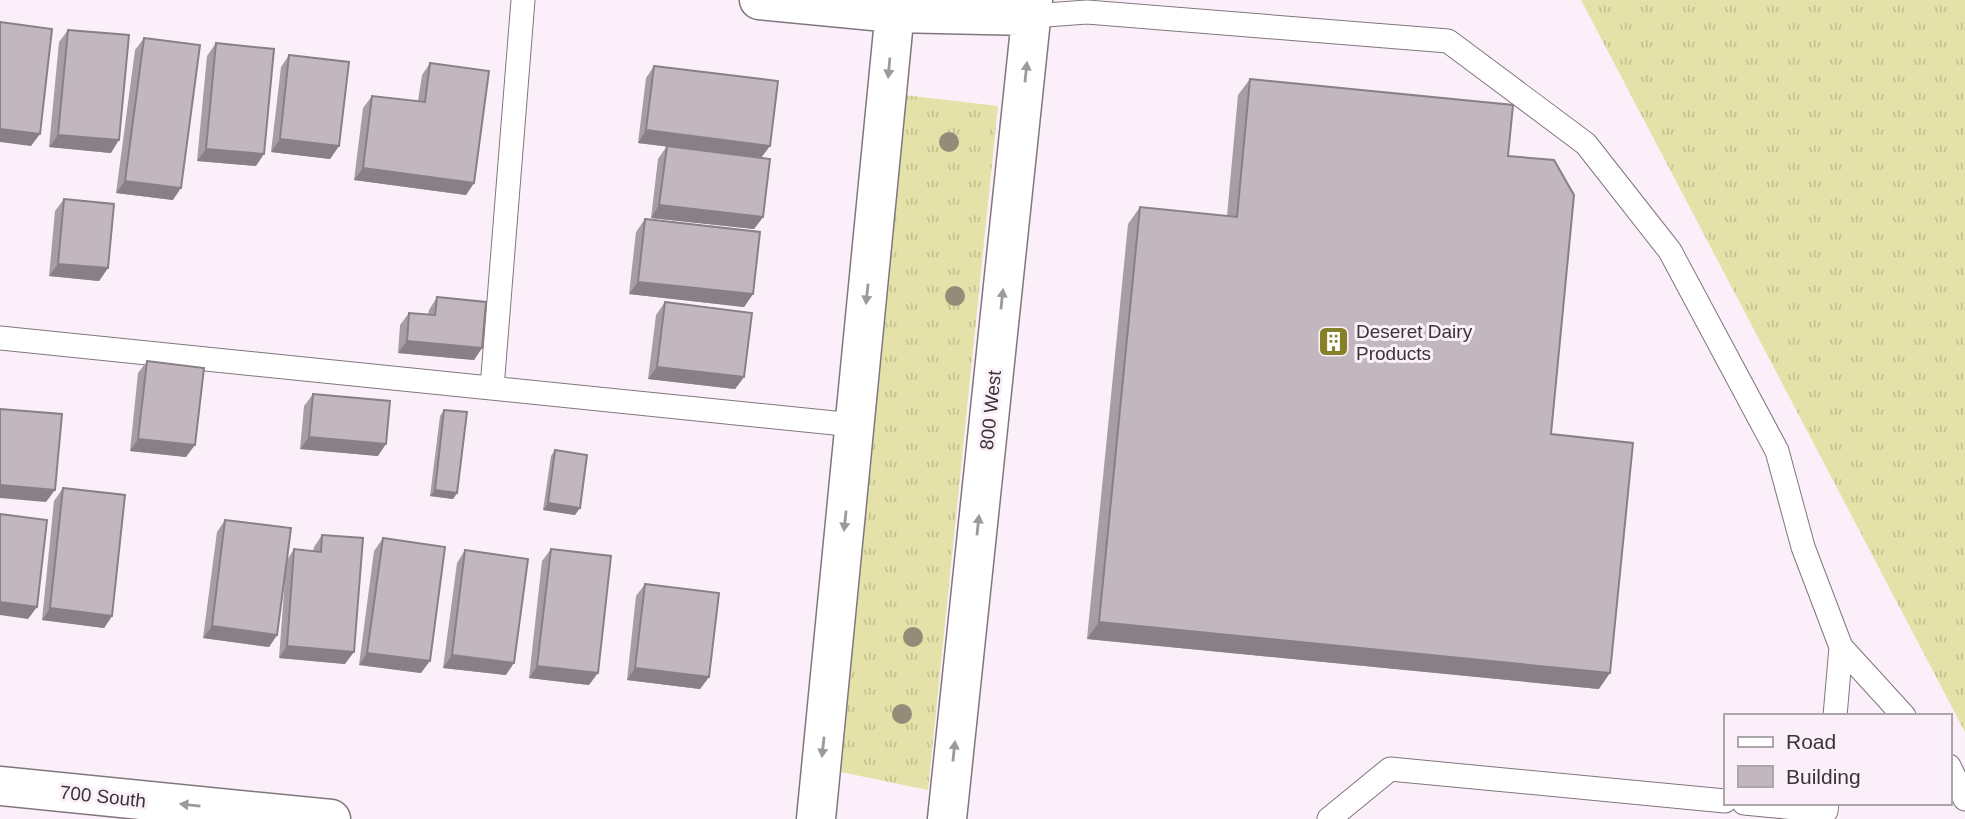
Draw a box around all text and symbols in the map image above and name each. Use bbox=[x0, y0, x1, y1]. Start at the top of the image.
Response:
one-way arrow bbox=[883, 57, 894, 79]
one-way arrow bbox=[1020, 61, 1031, 83]
one-way arrow bbox=[861, 284, 872, 306]
one-way arrow bbox=[996, 287, 1007, 309]
place label: Deseret Dairy Products bbox=[1356, 321, 1473, 364]
building icon: Deseret Dairy Products bbox=[1316, 325, 1350, 359]
street label: 800 West bbox=[976, 369, 1005, 451]
one-way arrow bbox=[839, 510, 850, 532]
one-way arrow bbox=[973, 514, 984, 536]
legend bbox=[1724, 714, 1951, 805]
text: Road bbox=[1786, 730, 1836, 753]
one-way arrow bbox=[817, 736, 828, 758]
one-way arrow bbox=[949, 740, 960, 762]
text: Building bbox=[1786, 765, 1861, 788]
street label: 700 South bbox=[59, 782, 147, 811]
one-way arrow bbox=[179, 799, 201, 810]

